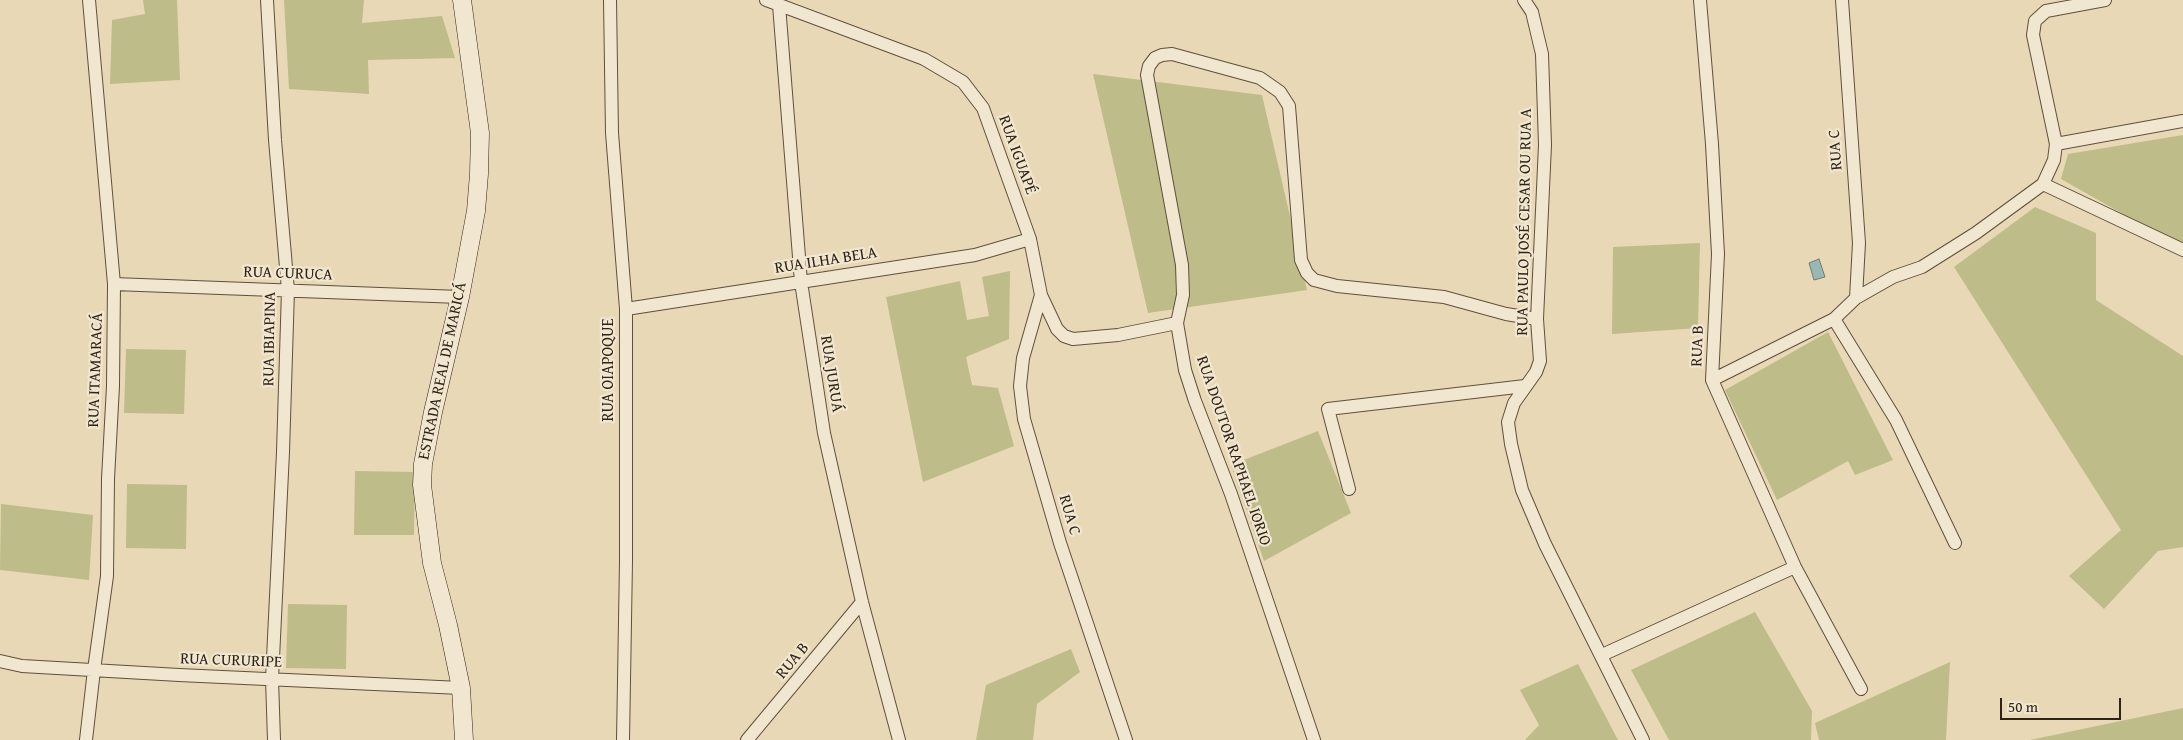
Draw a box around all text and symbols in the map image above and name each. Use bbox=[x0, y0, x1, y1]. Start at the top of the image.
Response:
street label: RUA PAULO JOSÉ CESAR OU RUA A bbox=[1513, 108, 1537, 336]
street label: RUA IGUAPÉ bbox=[994, 113, 1040, 197]
street label: RUA C bbox=[1825, 129, 1847, 171]
street label: RUA ILHA BELA bbox=[773, 243, 879, 279]
street label: RUA CURUCA bbox=[243, 263, 333, 285]
street label: ESTRADA REAL DE MARICÁ bbox=[415, 280, 471, 462]
street label: RUA IBIAPINA bbox=[260, 292, 280, 386]
street label: RUA ITAMARACÁ bbox=[84, 312, 108, 428]
street label: RUA OIAPOQUE bbox=[599, 318, 619, 422]
street label: RUA B bbox=[1688, 325, 1708, 367]
street label: RUA JURUÁ bbox=[815, 334, 847, 414]
street label: RUA DOUTOR RAPHAEL IORIO bbox=[1191, 354, 1275, 548]
street label: RUA C bbox=[1054, 493, 1084, 537]
street label: RUA B bbox=[772, 639, 814, 683]
street label: RUA CURURIPE bbox=[180, 650, 282, 672]
scale bar bbox=[2003, 688, 2124, 720]
text: 50 m bbox=[2008, 696, 2038, 717]

